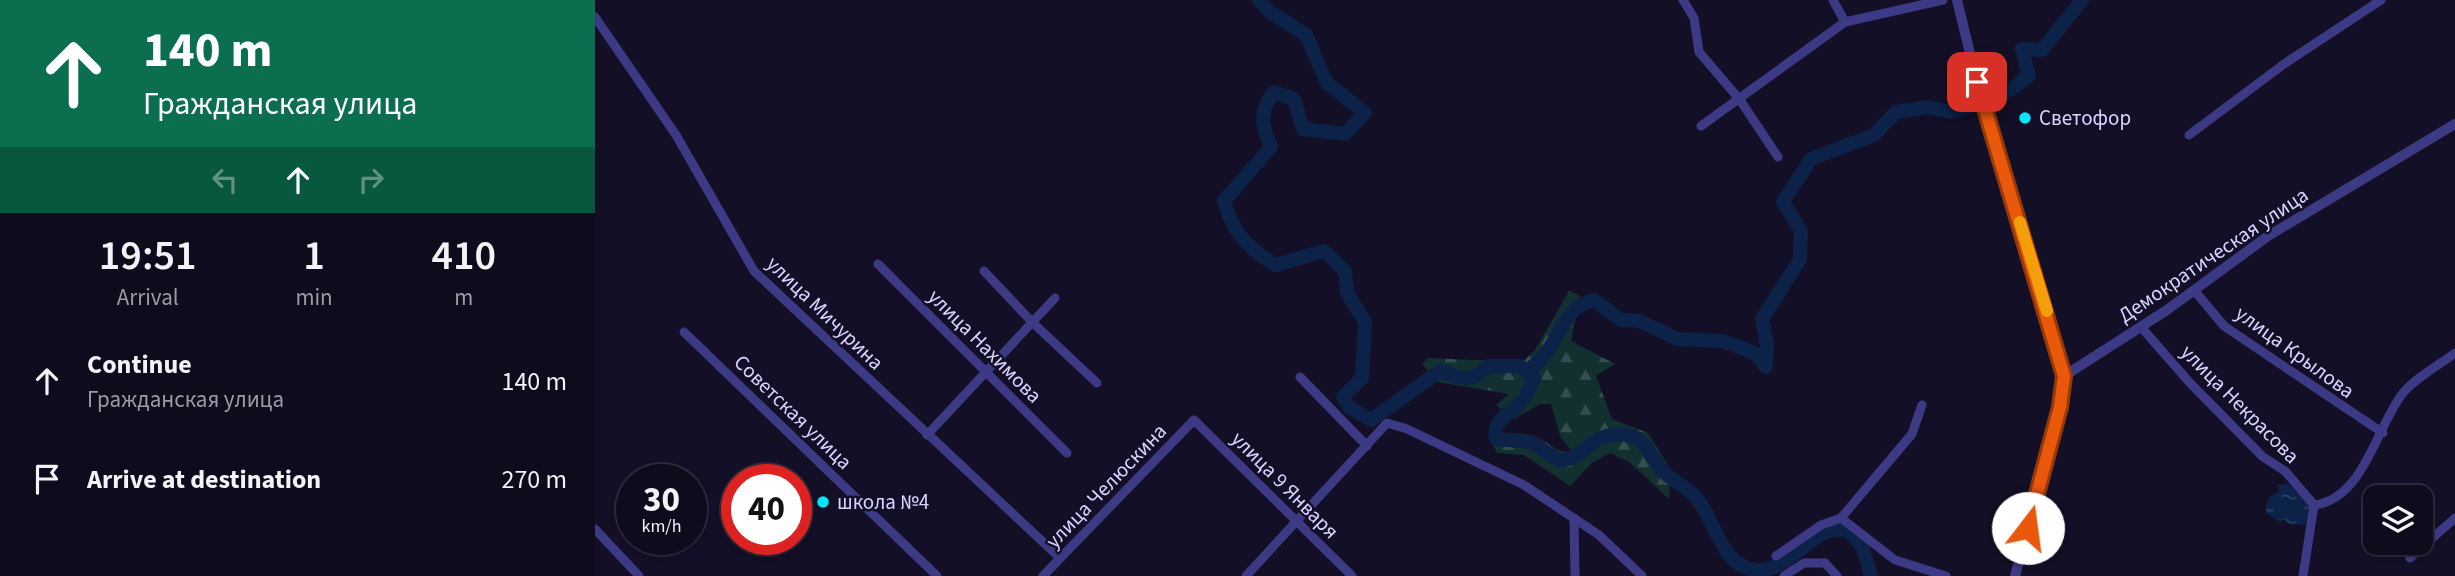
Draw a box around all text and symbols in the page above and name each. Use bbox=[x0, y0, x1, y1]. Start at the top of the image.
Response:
text: 140 m bbox=[143, 16, 272, 86]
icon: ahead bbox=[28, 28, 119, 119]
pin bbox=[1947, 52, 2007, 112]
icon: arrive bbox=[1958, 63, 1996, 101]
text: Гражданская улица bbox=[143, 81, 417, 127]
place label: Светофор bbox=[2039, 103, 2131, 133]
marker: Светофор bbox=[2017, 110, 2033, 126]
icon: left bbox=[206, 161, 244, 199]
icon: ahead bbox=[279, 161, 317, 199]
icon: right bbox=[352, 161, 390, 199]
street label: Демократическая улица bbox=[2112, 180, 2314, 330]
text: 19:51 bbox=[99, 226, 197, 286]
text: 1 bbox=[303, 226, 325, 286]
text: 410 bbox=[432, 226, 496, 286]
street label: улица Мичурина bbox=[760, 249, 890, 377]
text: Arrival bbox=[117, 281, 179, 314]
text: min bbox=[295, 281, 333, 314]
text: m bbox=[454, 281, 473, 314]
street label: улица Нахимова bbox=[921, 282, 1049, 410]
street label: улица Крылова bbox=[2229, 298, 2361, 406]
street label: улица Некрасова bbox=[2174, 338, 2306, 470]
text: Continue bbox=[87, 346, 192, 383]
street label: Советская улица bbox=[727, 348, 859, 476]
icon: ahead bbox=[28, 362, 66, 400]
text: 140 m bbox=[501, 363, 567, 400]
text: Гражданская улица bbox=[87, 383, 284, 416]
street label: улица Челюскина bbox=[1039, 417, 1173, 555]
street label: улица 9 Января bbox=[1224, 424, 1346, 546]
icon: arrive bbox=[28, 460, 66, 498]
text: Arrive at destination bbox=[87, 461, 321, 498]
text: 270 m bbox=[501, 461, 567, 498]
speed limit sign: 40 bbox=[721, 464, 812, 555]
text: 30 bbox=[643, 475, 680, 525]
map controls bbox=[2363, 485, 2433, 555]
button: layers bbox=[2363, 485, 2433, 555]
place label: школа №4 bbox=[837, 487, 929, 517]
position arrow bbox=[1991, 491, 2065, 565]
marker: школа №4 bbox=[815, 494, 831, 510]
text: km/h bbox=[642, 514, 681, 539]

